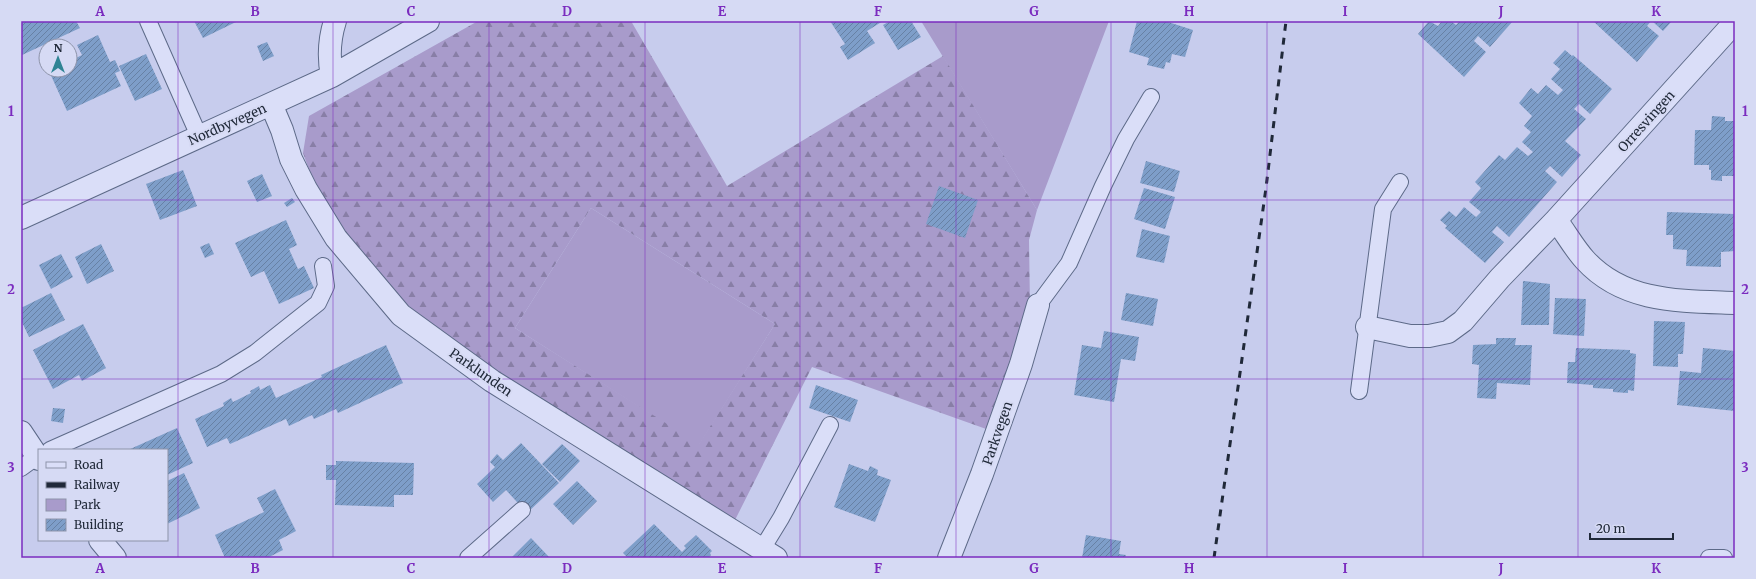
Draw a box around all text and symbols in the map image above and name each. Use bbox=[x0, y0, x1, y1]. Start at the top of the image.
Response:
text: A bbox=[94, 3, 105, 20]
text: B bbox=[250, 3, 260, 20]
text: C bbox=[407, 3, 416, 20]
text: D bbox=[562, 3, 572, 20]
text: E bbox=[718, 3, 727, 20]
text: F bbox=[874, 3, 882, 20]
text: G bbox=[1029, 3, 1039, 20]
text: H bbox=[1184, 3, 1195, 20]
text: I bbox=[1342, 3, 1348, 20]
text: J bbox=[1497, 3, 1504, 20]
text: K bbox=[1651, 3, 1661, 20]
north arrow bbox=[38, 38, 78, 78]
text: N bbox=[54, 41, 63, 55]
street label: Orresvingen bbox=[1614, 87, 1679, 156]
street label: Nordbyvegen bbox=[185, 100, 269, 149]
text: 1 bbox=[8, 103, 14, 120]
text: 1 bbox=[1742, 103, 1748, 120]
text: 2 bbox=[7, 281, 15, 298]
text: 2 bbox=[1741, 281, 1749, 298]
street label: Parklunden bbox=[446, 345, 516, 400]
street label: Parkvegen bbox=[979, 399, 1016, 467]
legend bbox=[38, 449, 168, 541]
text: Road bbox=[74, 457, 103, 472]
text: 3 bbox=[7, 459, 15, 476]
text: 3 bbox=[1741, 459, 1749, 476]
text: Railway bbox=[74, 477, 120, 492]
text: Park bbox=[74, 497, 101, 512]
scale bar bbox=[1590, 515, 1673, 541]
text: Building bbox=[74, 517, 124, 532]
text: 20 m bbox=[1596, 521, 1625, 536]
text: A bbox=[94, 560, 105, 577]
text: B bbox=[250, 560, 260, 577]
text: C bbox=[407, 560, 416, 577]
text: D bbox=[562, 560, 572, 577]
text: E bbox=[718, 560, 727, 577]
text: F bbox=[874, 560, 882, 577]
text: G bbox=[1029, 560, 1039, 577]
text: H bbox=[1184, 560, 1195, 577]
text: I bbox=[1342, 560, 1348, 577]
text: J bbox=[1497, 560, 1504, 577]
text: K bbox=[1651, 560, 1661, 577]

